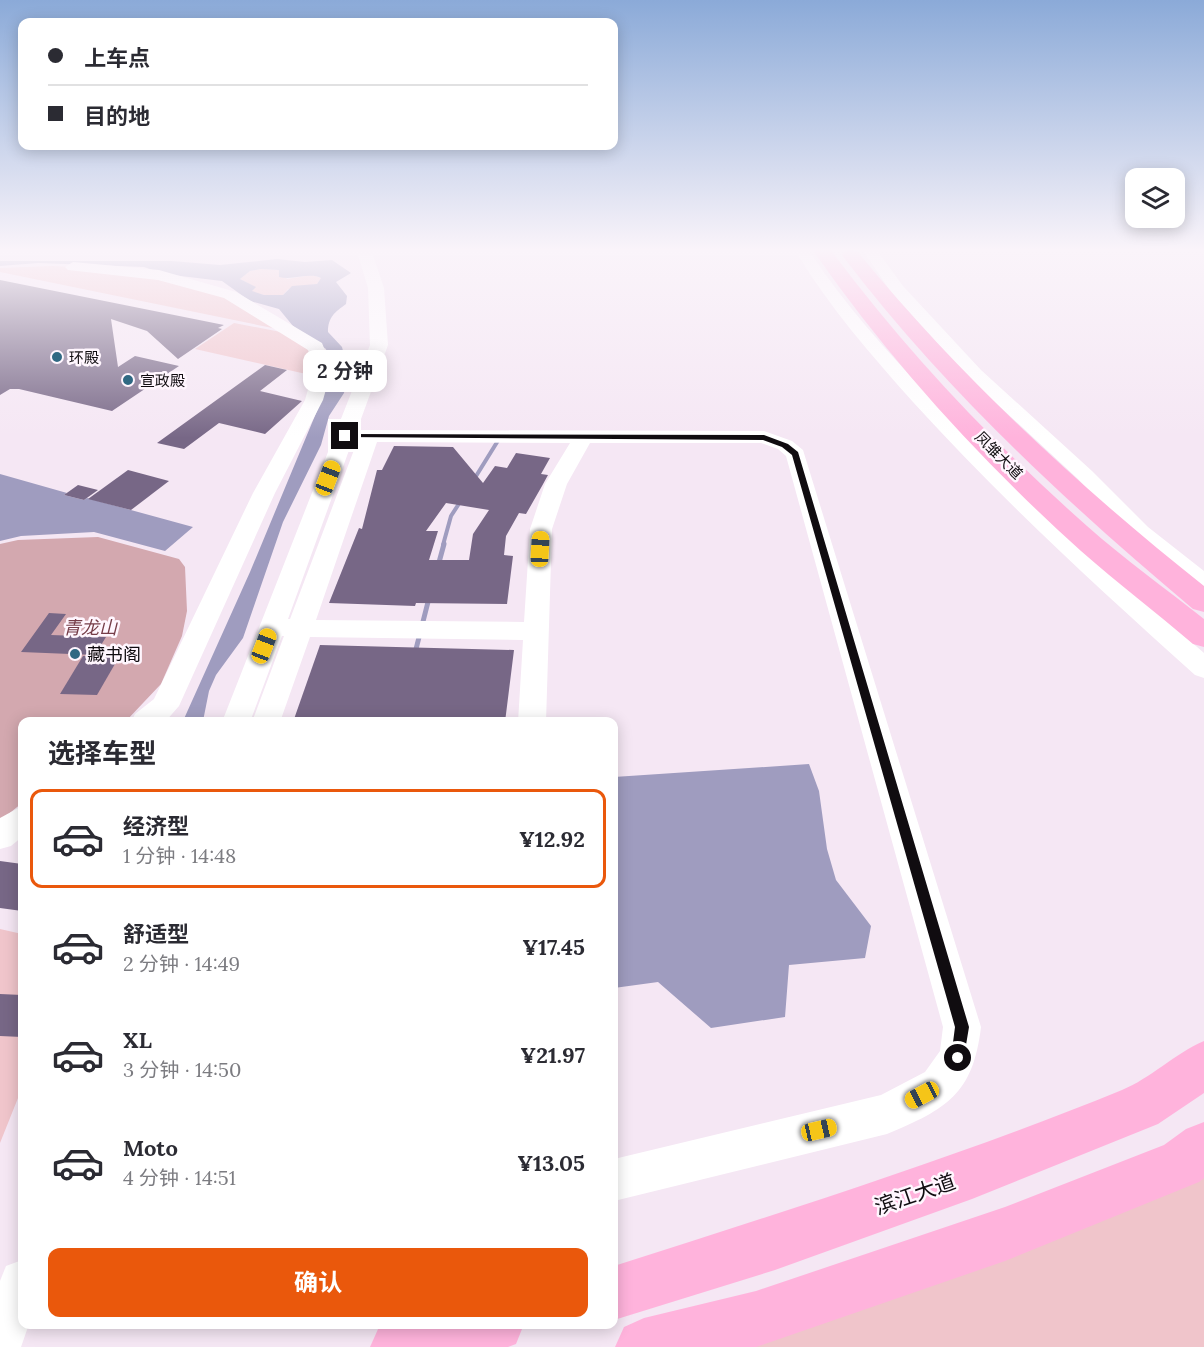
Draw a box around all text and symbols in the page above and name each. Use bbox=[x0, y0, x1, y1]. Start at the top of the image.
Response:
text: 上车点 bbox=[84, 44, 150, 72]
text: 目的地 bbox=[84, 102, 150, 130]
map controls bbox=[1125, 168, 1185, 228]
button: layers bbox=[1125, 168, 1185, 228]
place label: 环殿 bbox=[69, 348, 99, 367]
callout: 2 分钟 bbox=[303, 349, 387, 391]
marker: 环殿 bbox=[50, 350, 64, 364]
text: 2 分钟 bbox=[317, 358, 373, 383]
place label: 宣政殿 bbox=[140, 371, 185, 390]
marker: 宣政殿 bbox=[121, 373, 135, 387]
route end bbox=[331, 422, 358, 449]
street label: 凤雏大道 bbox=[971, 427, 1027, 483]
car bbox=[313, 458, 343, 498]
car bbox=[530, 531, 550, 567]
park label: 青龙山 bbox=[63, 616, 118, 639]
car bbox=[249, 626, 279, 666]
place label: 藏书阁 bbox=[87, 643, 141, 666]
marker: 藏书阁 bbox=[68, 647, 82, 661]
text: 选择车型 bbox=[48, 736, 156, 770]
icon: car bbox=[51, 812, 105, 866]
text: 经济型 bbox=[123, 812, 189, 840]
text: ¥12.92 bbox=[519, 825, 585, 853]
text: 1 分钟 · 14:48 bbox=[123, 843, 236, 868]
icon: car bbox=[51, 920, 105, 974]
text: 舒适型 bbox=[123, 920, 189, 948]
text: ¥17.45 bbox=[522, 933, 585, 961]
text: 2 分钟 · 14:49 bbox=[123, 951, 240, 976]
text: XL bbox=[123, 1026, 152, 1054]
icon: car bbox=[51, 1028, 105, 1082]
text: ¥21.97 bbox=[520, 1041, 585, 1069]
route start bbox=[944, 1044, 971, 1071]
text: 3 分钟 · 14:50 bbox=[123, 1057, 241, 1082]
car bbox=[902, 1079, 942, 1111]
car bbox=[799, 1117, 839, 1143]
text: Moto bbox=[123, 1134, 178, 1162]
icon: car bbox=[51, 1136, 105, 1190]
text: ¥13.05 bbox=[517, 1149, 585, 1177]
text: 4 分钟 · 14:51 bbox=[123, 1165, 236, 1190]
street label: 滨江大道 bbox=[871, 1168, 959, 1220]
button: 确认 bbox=[48, 1248, 588, 1317]

